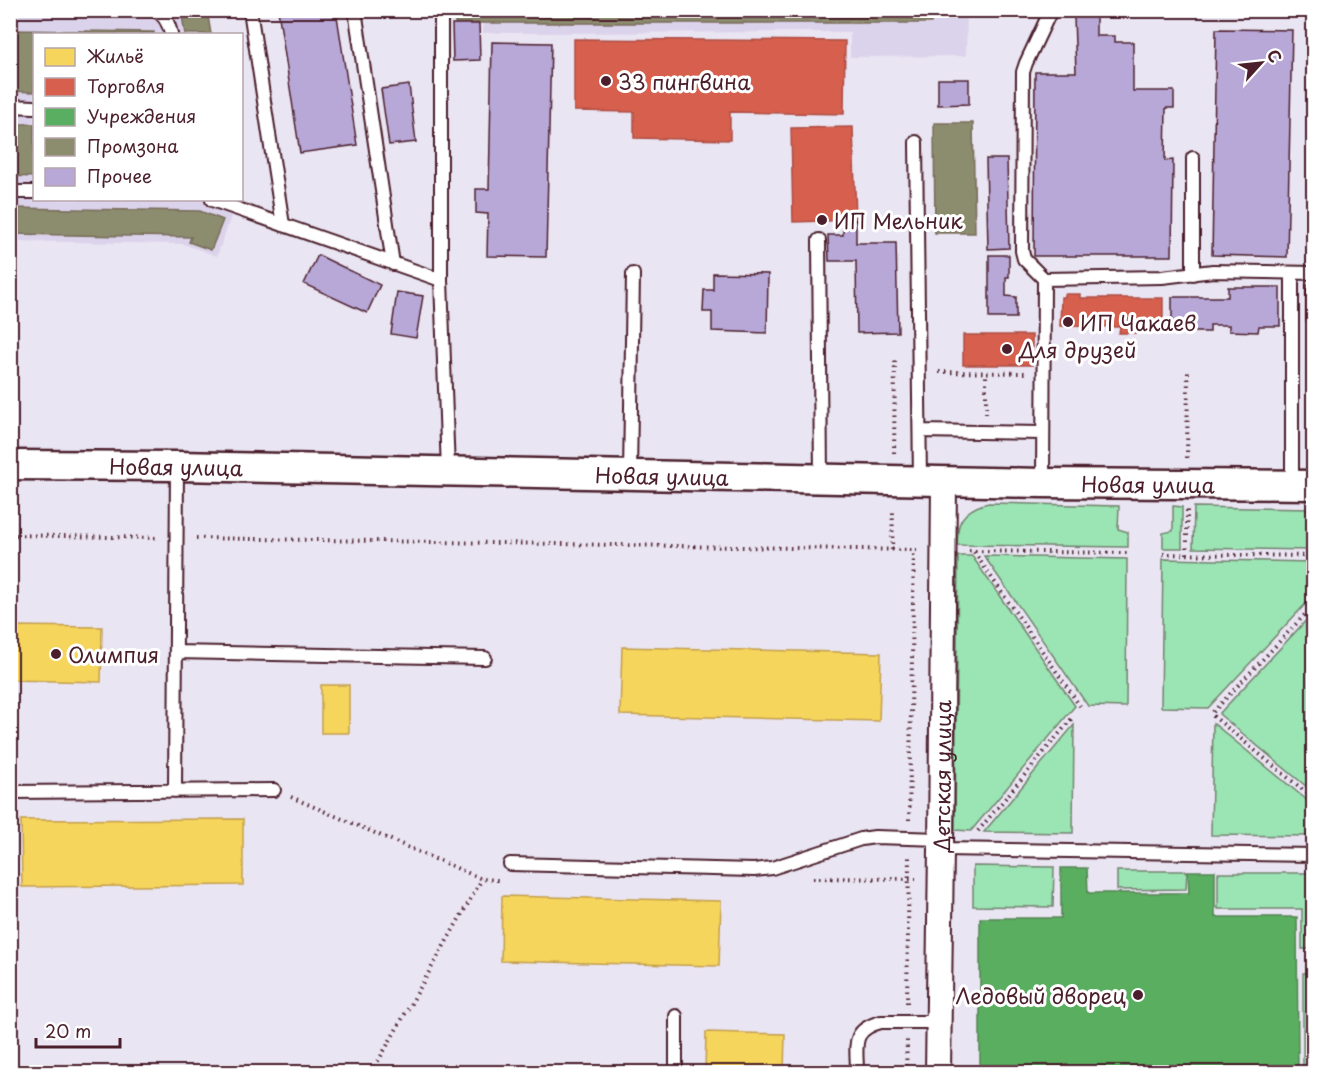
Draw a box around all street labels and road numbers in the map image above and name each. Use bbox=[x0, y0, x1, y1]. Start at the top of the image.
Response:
street label: Новая улица bbox=[109, 450, 244, 483]
street label: Новая улица bbox=[595, 458, 730, 493]
street label: Новая улица bbox=[1081, 467, 1216, 500]
street label: Детская улица bbox=[925, 699, 958, 853]

